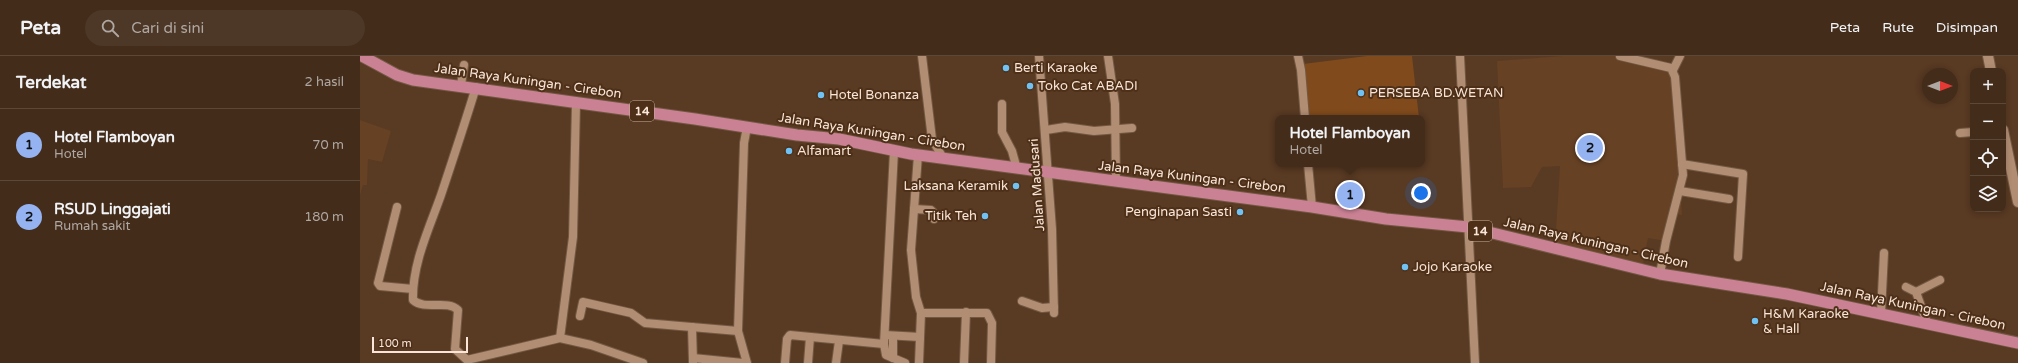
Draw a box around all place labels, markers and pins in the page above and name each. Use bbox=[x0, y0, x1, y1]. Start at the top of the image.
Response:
place label: Berti Karaoke bbox=[1014, 60, 1097, 76]
marker: Berti Karaoke bbox=[1001, 63, 1011, 73]
place label: Toko Cat ABADI bbox=[1038, 78, 1138, 94]
marker: Toko Cat ABADI bbox=[1025, 81, 1035, 91]
place label: PERSEBA BD.WETAN bbox=[1369, 85, 1504, 101]
place label: Hotel Bonanza bbox=[829, 87, 919, 103]
marker: PERSEBA BD.WETAN bbox=[1356, 88, 1366, 98]
marker: Hotel Bonanza bbox=[816, 90, 826, 100]
pin: 2 bbox=[1577, 133, 1603, 163]
place label: Alfamart bbox=[797, 143, 851, 159]
marker: Alfamart bbox=[784, 146, 794, 156]
place label: Laksana Keramik bbox=[903, 178, 1008, 194]
pin: 1 bbox=[1337, 180, 1363, 210]
marker: Laksana Keramik bbox=[1011, 181, 1021, 191]
place label: Penginapan Sasti bbox=[1125, 204, 1232, 220]
marker: Penginapan Sasti bbox=[1235, 207, 1245, 217]
place label: Titik Teh bbox=[925, 208, 977, 224]
marker: Titik Teh bbox=[980, 211, 990, 221]
place label: Jojo Karaoke bbox=[1413, 259, 1492, 275]
marker: Jojo Karaoke bbox=[1400, 262, 1410, 272]
place label: H&M Karaoke & Hall bbox=[1763, 306, 1849, 337]
marker: H&M Karaoke & Hall bbox=[1750, 316, 1760, 326]

